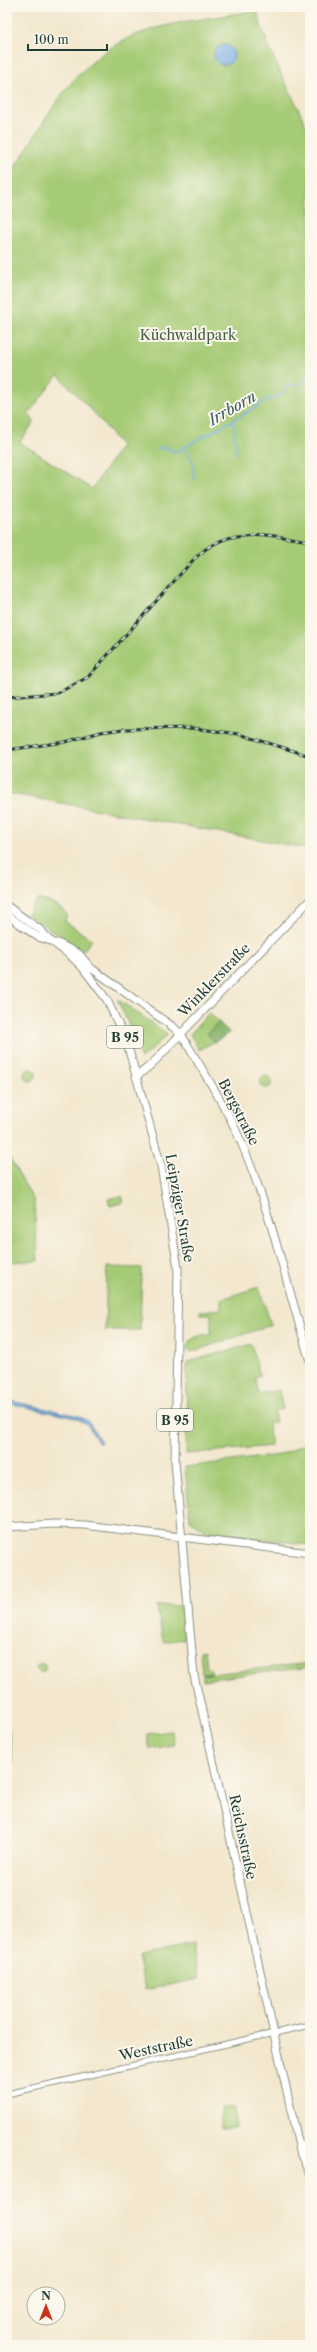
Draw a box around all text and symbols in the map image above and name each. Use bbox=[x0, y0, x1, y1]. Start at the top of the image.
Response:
scale bar bbox=[28, 26, 107, 52]
text: 100 m bbox=[34, 32, 69, 47]
park label: Küchwaldpark bbox=[140, 326, 237, 344]
water label: Irrborn bbox=[204, 387, 259, 430]
street label: Winklerstraße bbox=[173, 939, 254, 1022]
road number: B 95 bbox=[107, 1026, 143, 1048]
street label: Bergstraße bbox=[215, 1076, 264, 1149]
street label: Leipziger Straße bbox=[162, 1152, 198, 1264]
road number: B 95 bbox=[157, 1409, 193, 1431]
street label: Reichsstraße bbox=[225, 1793, 261, 1881]
street label: Weststraße bbox=[117, 2031, 195, 2065]
north arrow bbox=[26, 2286, 66, 2326]
text: N bbox=[41, 2289, 51, 2303]

